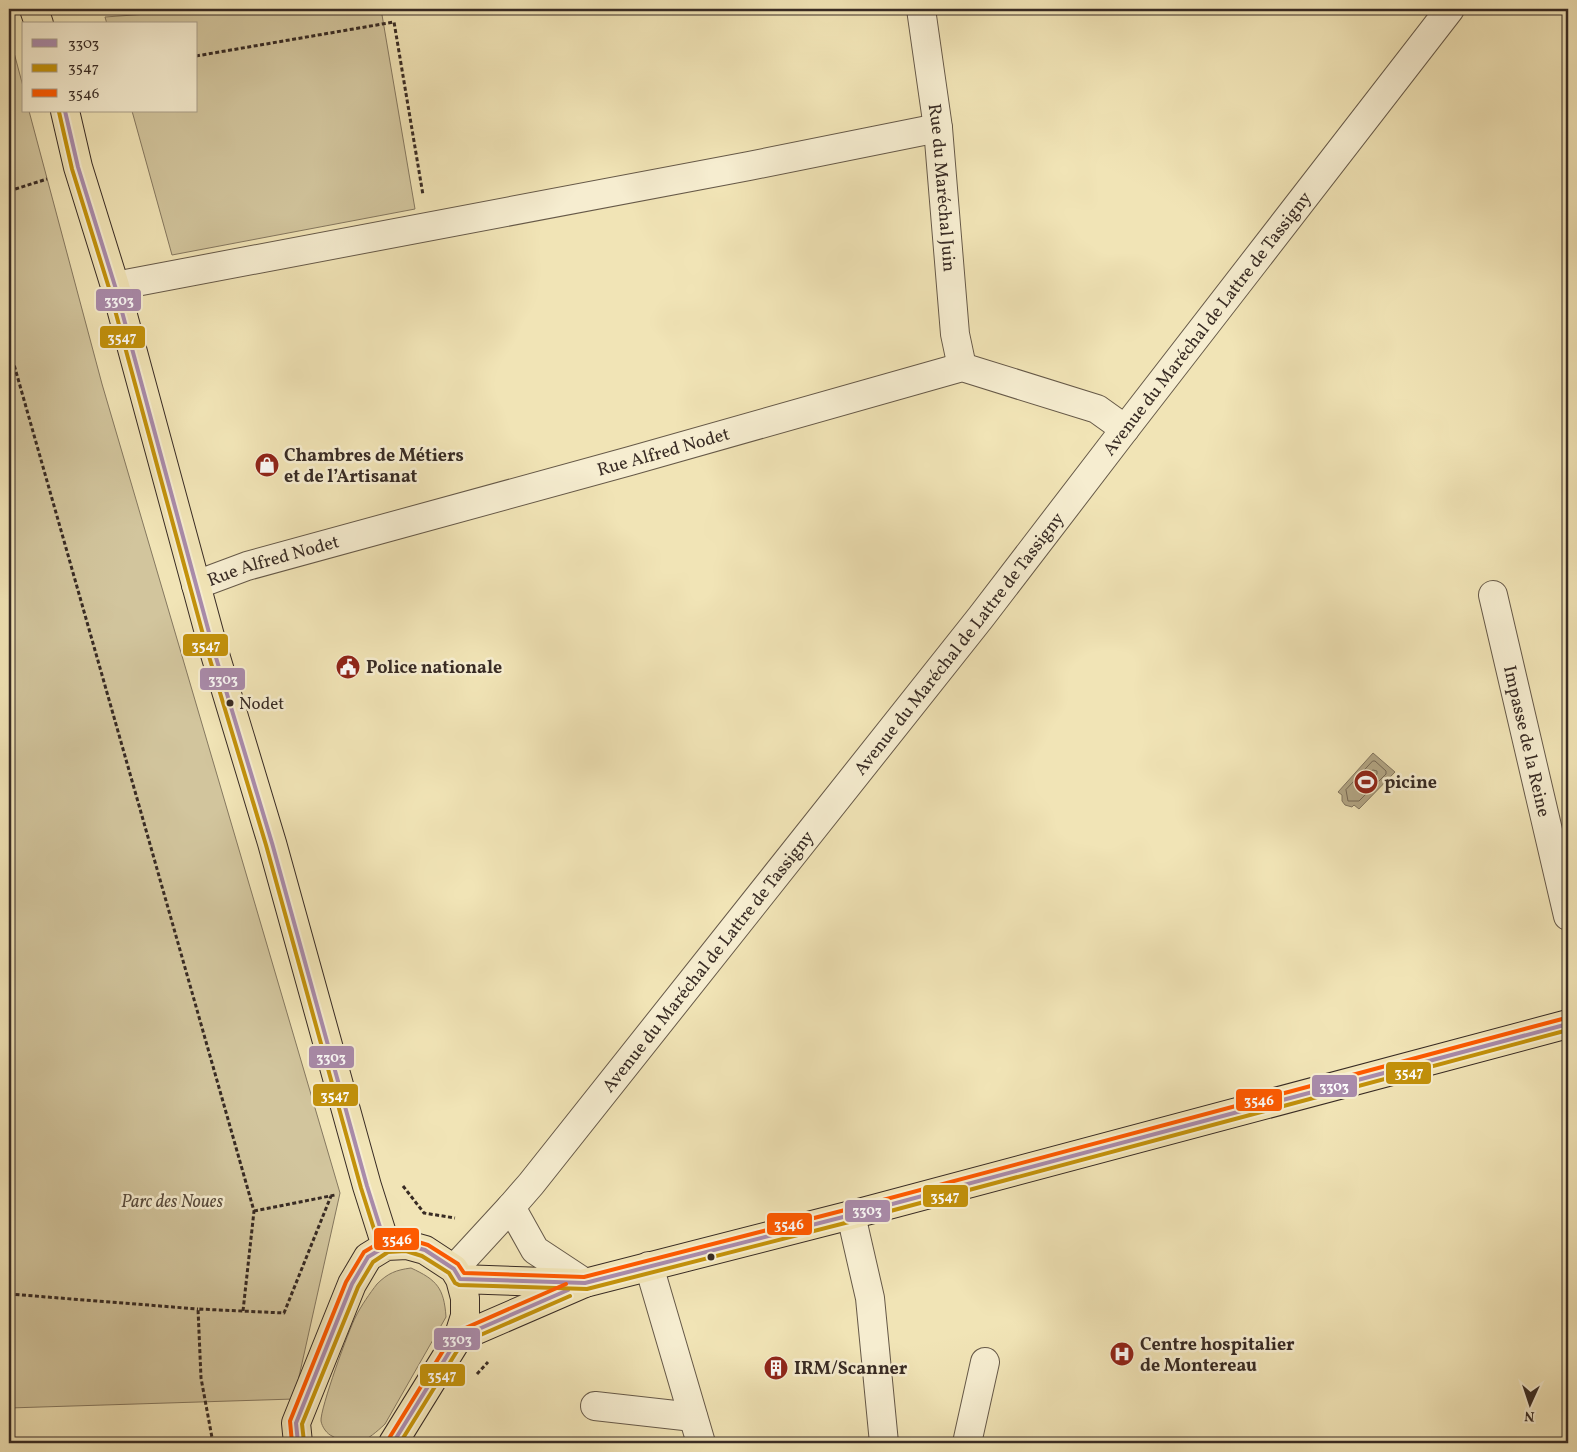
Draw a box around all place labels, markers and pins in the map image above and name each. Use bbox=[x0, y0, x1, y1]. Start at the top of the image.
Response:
place label: Chambres de Métiers et de l’Artisanat bbox=[284, 444, 464, 490]
shop icon: Chambres de Métiers et de l’Artisanat bbox=[254, 452, 280, 478]
public building icon: Police nationale bbox=[335, 654, 361, 680]
place label: Police nationale bbox=[366, 656, 502, 681]
place label: Nodet bbox=[239, 693, 284, 716]
marker: Nodet bbox=[225, 698, 235, 708]
sports icon: picine bbox=[1353, 769, 1379, 795]
place label: picine bbox=[1384, 771, 1437, 796]
unlabelled marker bbox=[706, 1252, 716, 1262]
place label: Centre hospitalier de Montereau bbox=[1140, 1333, 1295, 1379]
hospital icon: Centre hospitalier de Montereau bbox=[1109, 1341, 1135, 1367]
building icon: IRM/Scanner bbox=[763, 1355, 789, 1381]
place label: IRM/Scanner bbox=[794, 1357, 908, 1382]

